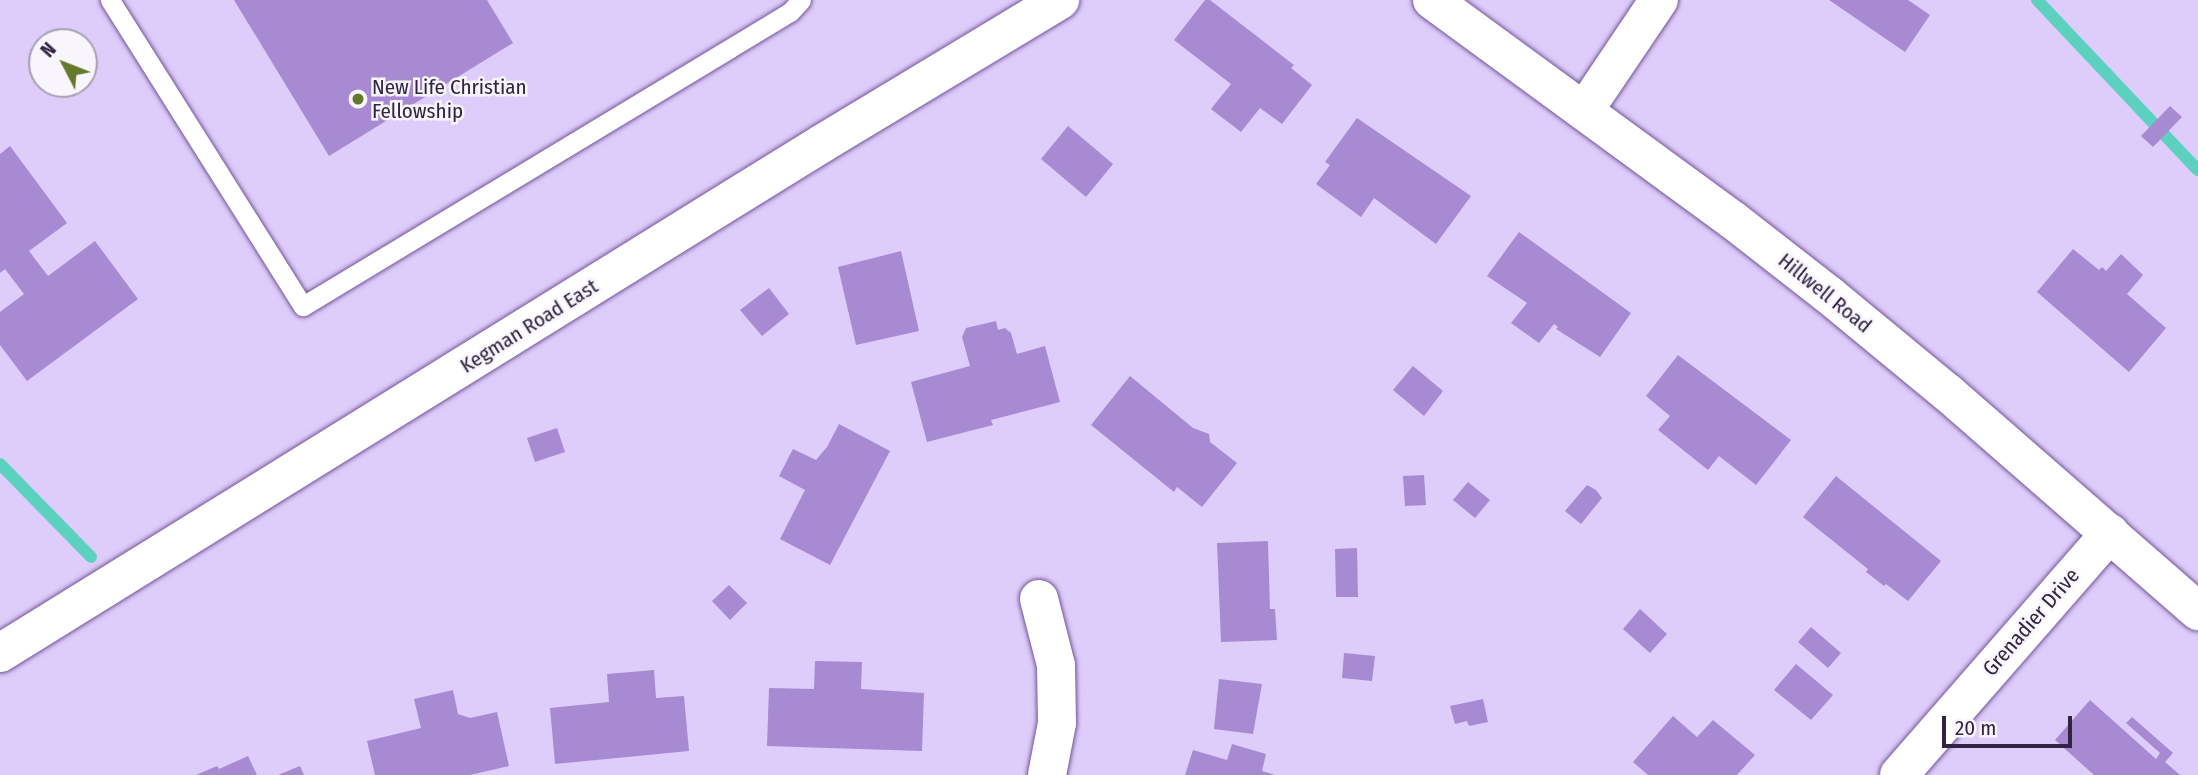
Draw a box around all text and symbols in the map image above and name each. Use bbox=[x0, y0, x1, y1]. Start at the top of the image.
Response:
north arrow bbox=[28, 28, 98, 98]
text: N bbox=[36, 38, 61, 62]
place label: New Life Christian Fellowship bbox=[372, 74, 527, 124]
marker: New Life Christian Fellowship bbox=[350, 91, 366, 107]
street label: Hillwell Road bbox=[1773, 248, 1877, 338]
street label: Kegman Road East bbox=[456, 274, 602, 378]
street label: Grenadier Drive bbox=[1977, 563, 2085, 681]
scale bar bbox=[1946, 702, 2076, 746]
text: 20 m bbox=[1955, 715, 1996, 741]

